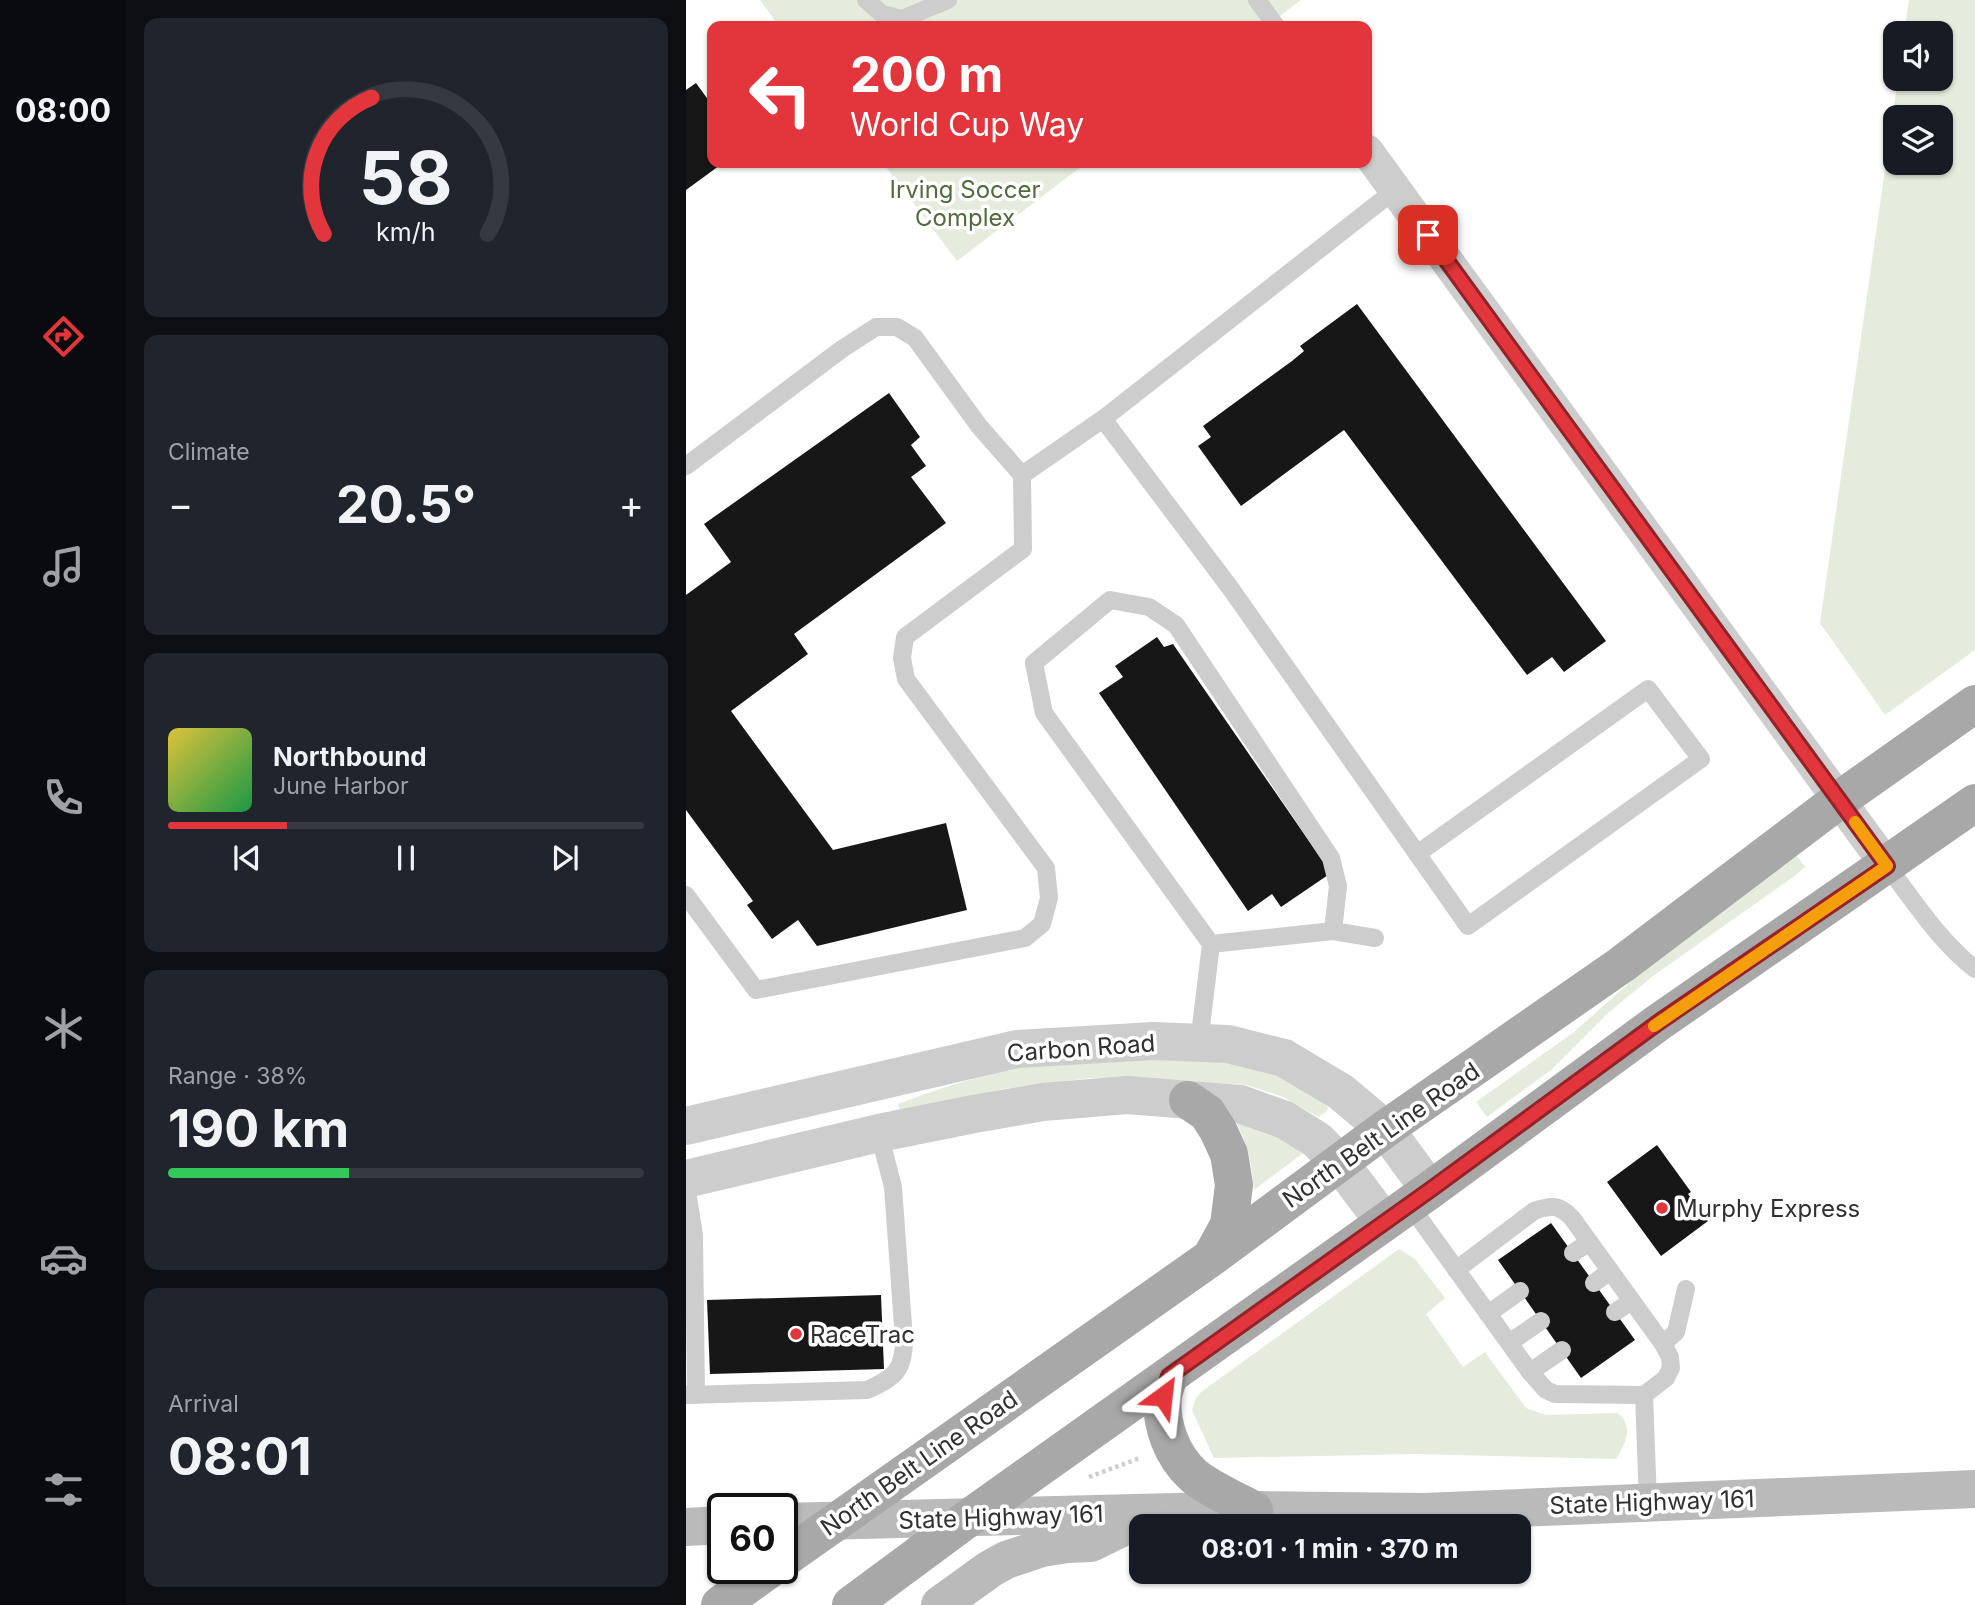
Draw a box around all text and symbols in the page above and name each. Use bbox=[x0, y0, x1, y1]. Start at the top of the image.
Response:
map controls bbox=[1883, 21, 1953, 175]
button: sound bbox=[1883, 21, 1953, 91]
text: 200 m bbox=[850, 45, 1003, 104]
icon: left bbox=[735, 49, 826, 140]
text: 08:00 bbox=[15, 91, 111, 130]
text: World Cup Way bbox=[850, 105, 1084, 144]
button: layers bbox=[1883, 105, 1953, 175]
text: 58 bbox=[359, 133, 453, 222]
park label: Irving Soccer Complex bbox=[889, 175, 1041, 232]
pin bbox=[1398, 205, 1458, 265]
icon: arrive bbox=[1409, 216, 1447, 254]
text: km/h bbox=[376, 217, 436, 247]
icon: directions bbox=[39, 312, 88, 361]
text: Climate bbox=[168, 438, 250, 466]
text: 20.5° bbox=[336, 473, 476, 536]
text: − bbox=[168, 481, 193, 527]
text: + bbox=[619, 481, 644, 527]
icon: music bbox=[39, 542, 88, 591]
text: Northbound bbox=[273, 741, 427, 772]
text: June Harbor bbox=[273, 772, 409, 800]
icon: phone bbox=[39, 773, 88, 822]
icon: previous bbox=[228, 839, 266, 877]
icon: pause bbox=[387, 839, 425, 877]
icon: next bbox=[546, 839, 584, 877]
icon: climate bbox=[39, 1004, 88, 1053]
street label: Carbon Road bbox=[1006, 1028, 1156, 1068]
street label: North Belt Line Road bbox=[1277, 1056, 1485, 1214]
text: Range · 38% bbox=[168, 1062, 307, 1090]
text: 190 km bbox=[168, 1097, 349, 1160]
place label: Murphy Express bbox=[1676, 1194, 1860, 1223]
marker: Murphy Express bbox=[1654, 1200, 1670, 1216]
icon: car bbox=[39, 1234, 88, 1283]
place label: RaceTrac bbox=[810, 1320, 915, 1349]
marker: RaceTrac bbox=[788, 1326, 804, 1342]
position arrow bbox=[1126, 1359, 1200, 1433]
street label: North Belt Line Road bbox=[815, 1384, 1023, 1542]
text: Arrival bbox=[168, 1390, 239, 1418]
text: 08:01 bbox=[168, 1425, 312, 1488]
icon: filters bbox=[39, 1465, 88, 1514]
street label: State Highway 161 bbox=[1549, 1484, 1755, 1520]
speed limit sign: 60 bbox=[707, 1493, 798, 1584]
street label: State Highway 161 bbox=[898, 1499, 1104, 1535]
text: 08:01 · 1 min · 370 m bbox=[1201, 1533, 1459, 1564]

